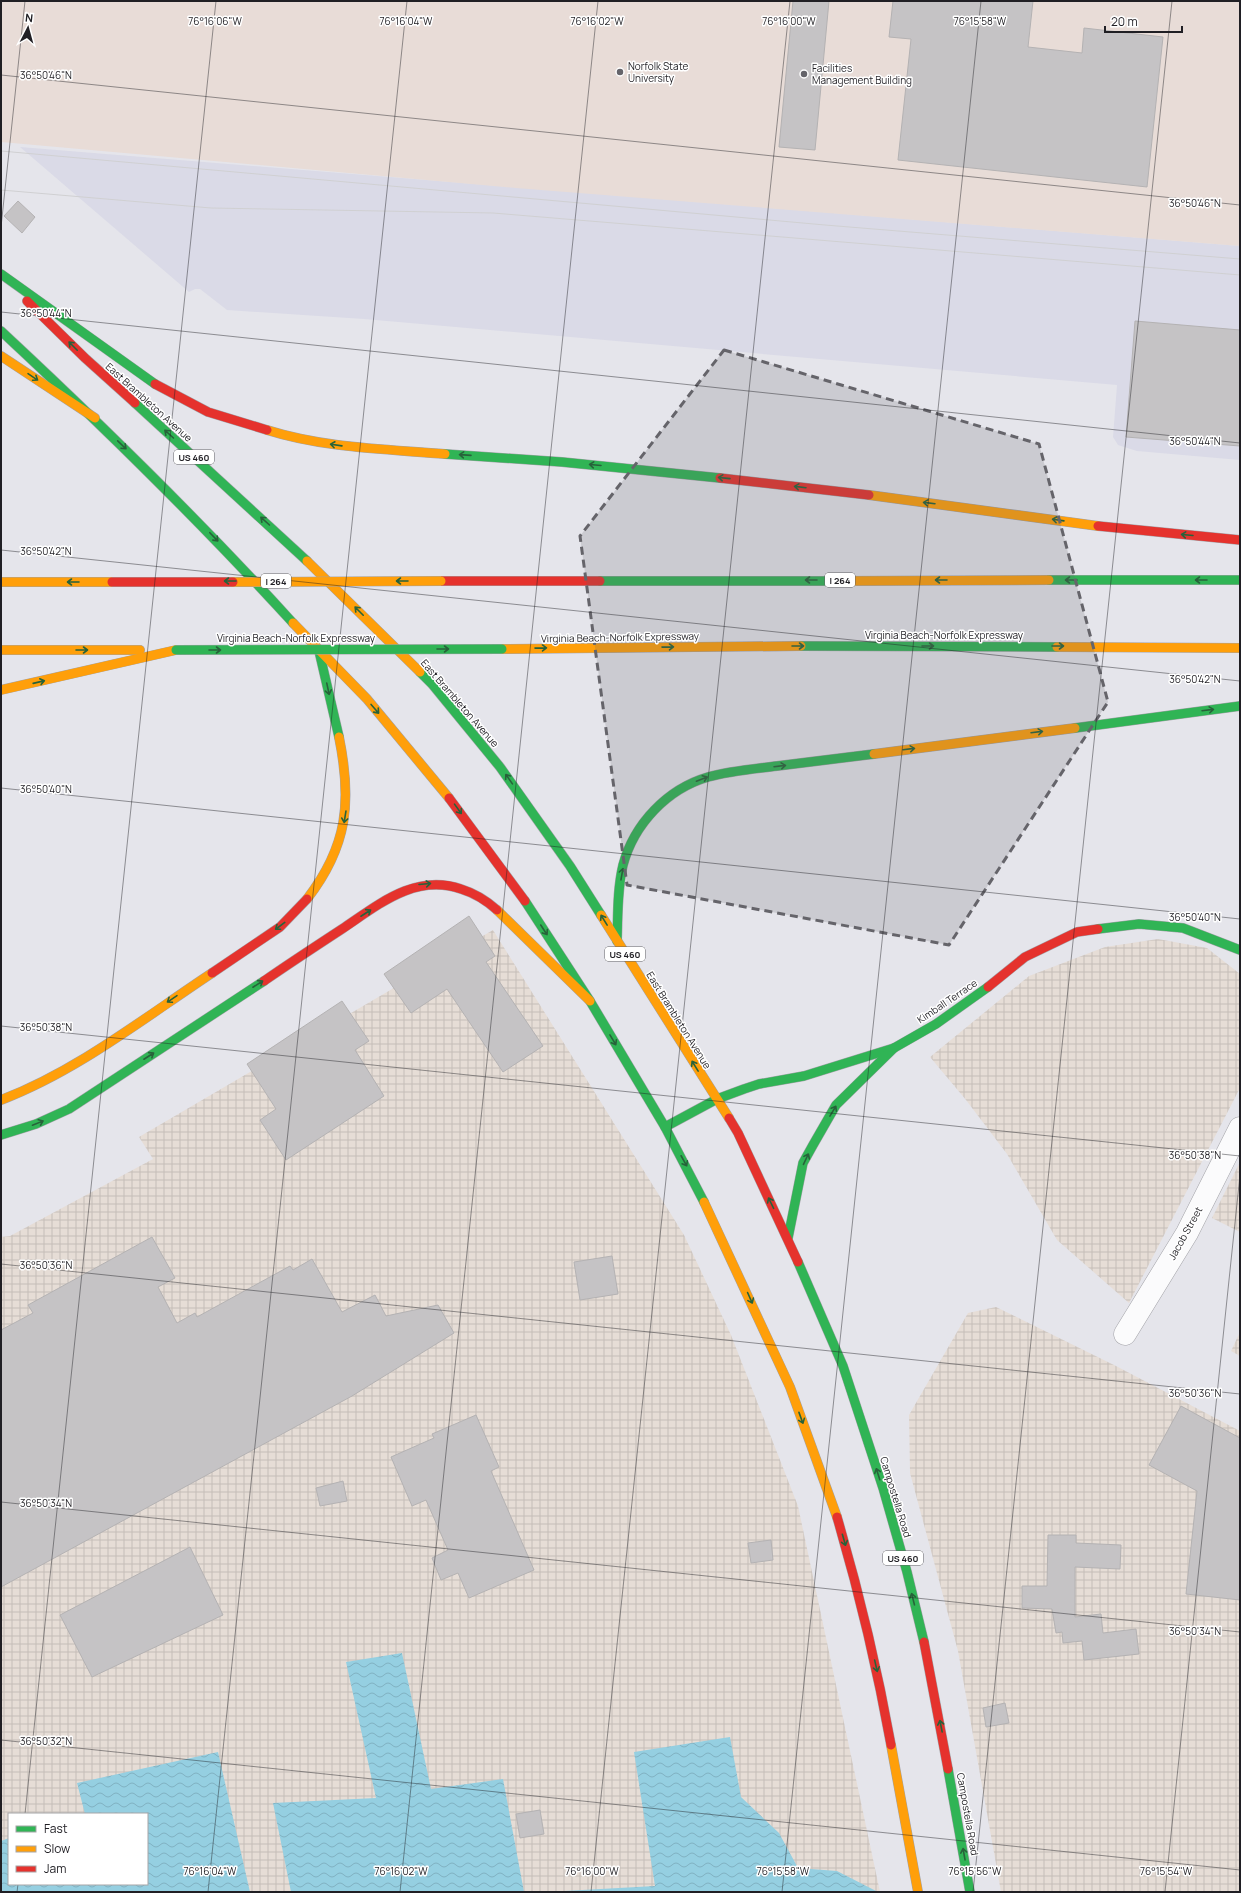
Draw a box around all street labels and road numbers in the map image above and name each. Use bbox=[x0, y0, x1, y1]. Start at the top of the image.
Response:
street label: East Brambleton Avenue bbox=[103, 359, 195, 445]
road number: US 460 bbox=[174, 450, 214, 464]
road number: I 264 bbox=[825, 573, 855, 587]
road number: I 264 bbox=[261, 574, 291, 588]
street label: Virginia Beach-Norfolk Expressway bbox=[865, 628, 1024, 642]
street label: Virginia Beach-Norfolk Expressway bbox=[541, 629, 700, 645]
street label: Virginia Beach-Norfolk Expressway bbox=[217, 631, 376, 645]
street label: East Brambleton Avenue bbox=[418, 656, 502, 750]
road number: US 460 bbox=[605, 947, 645, 961]
street label: East Brambleton Avenue bbox=[643, 969, 715, 1071]
street label: Kimball Terrace bbox=[914, 976, 980, 1026]
street label: Jacob Street bbox=[1165, 1204, 1205, 1262]
street label: Campostella Road bbox=[877, 1455, 915, 1539]
road number: US 460 bbox=[883, 1551, 923, 1565]
street label: Campostella Road bbox=[954, 1772, 982, 1857]

